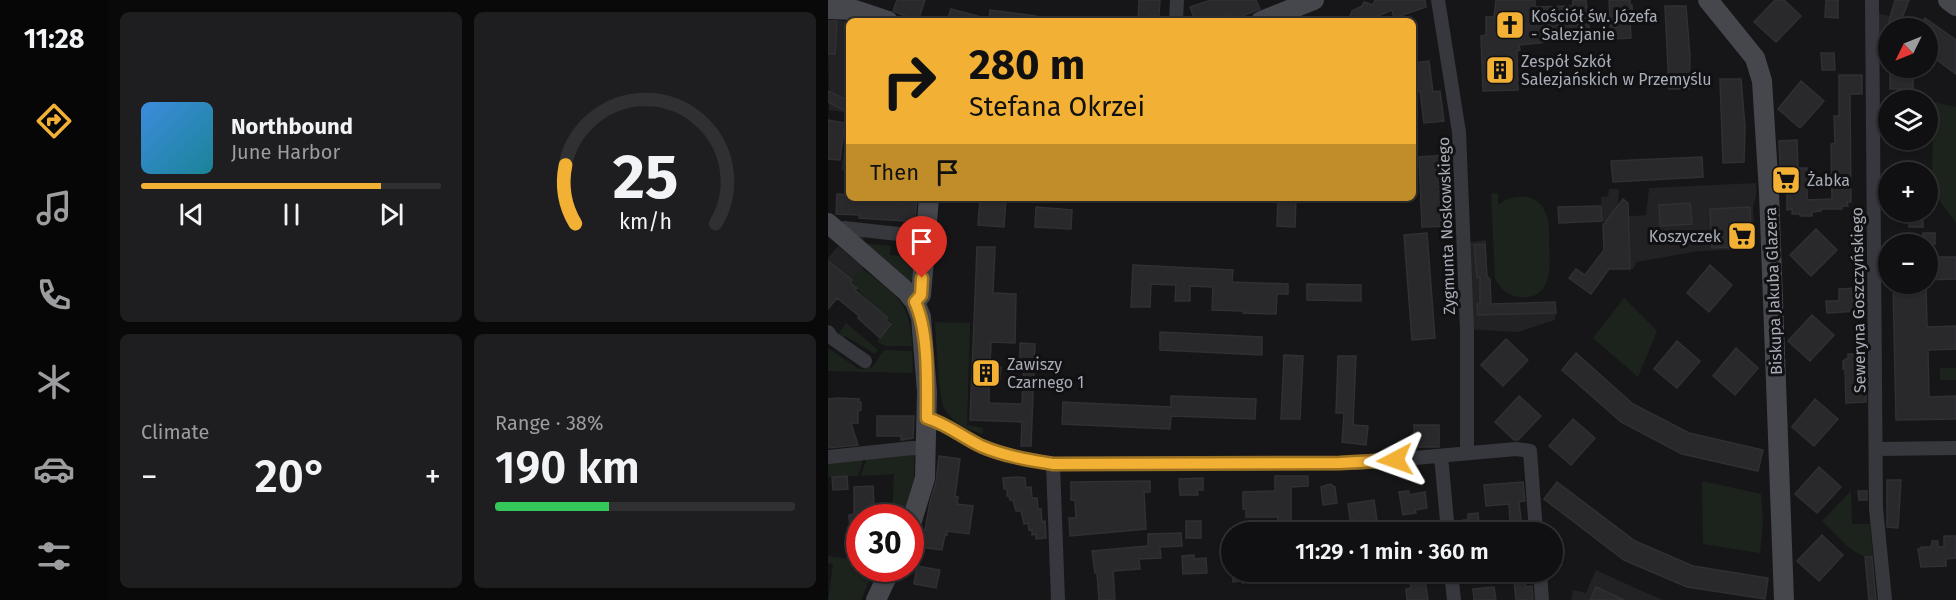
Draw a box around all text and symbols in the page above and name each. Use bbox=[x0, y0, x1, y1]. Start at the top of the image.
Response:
place label: Kościół św. Józefa - Salezjanie bbox=[1531, 7, 1658, 44]
church icon: Kościół św. Józefa - Salezjanie bbox=[1494, 9, 1526, 41]
north arrow bbox=[1878, 18, 1938, 78]
map controls bbox=[1878, 18, 1938, 294]
text: 11:28 bbox=[24, 23, 84, 55]
text: 280 m bbox=[969, 40, 1085, 90]
icon: right bbox=[870, 42, 948, 120]
place label: Zespół Szkół Salezjańskich w Przemyślu bbox=[1521, 52, 1712, 89]
building icon: Zespół Szkół Salezjańskich w Przemyślu bbox=[1484, 54, 1516, 86]
button: layers bbox=[1878, 90, 1938, 150]
text: Stefana Okrzei bbox=[969, 91, 1145, 123]
icon: directions bbox=[33, 100, 75, 142]
text: Northbound bbox=[231, 113, 353, 140]
street label: Zygmunta Noskowskiego bbox=[1434, 137, 1459, 315]
text: June Harbor bbox=[231, 140, 340, 164]
text: 25 bbox=[612, 140, 678, 215]
icon: arrive bbox=[931, 156, 964, 189]
text: Then bbox=[870, 159, 919, 186]
button: + bbox=[1878, 162, 1938, 222]
supermarket icon: Żabka bbox=[1770, 164, 1802, 196]
place label: Żabka bbox=[1807, 170, 1850, 190]
icon: music bbox=[33, 187, 75, 229]
icon: previous bbox=[175, 198, 208, 231]
icon: pause bbox=[275, 198, 308, 231]
icon: next bbox=[375, 198, 408, 231]
street label: Biskupa Jakuba Glazera bbox=[1761, 207, 1786, 375]
street label: Seweryna Goszczyńskiego bbox=[1847, 207, 1870, 393]
text: km/h bbox=[618, 209, 672, 235]
pin bbox=[896, 216, 947, 278]
supermarket icon: Koszyczek bbox=[1726, 220, 1758, 252]
icon: arrive bbox=[905, 225, 938, 258]
place label: Koszyczek bbox=[1649, 227, 1722, 246]
button: − bbox=[1878, 234, 1938, 294]
icon: phone bbox=[33, 274, 75, 316]
place label: Zawiszy Czarnego 1 bbox=[1007, 355, 1084, 392]
building icon: Zawiszy Czarnego 1 bbox=[970, 357, 1002, 389]
icon: climate bbox=[33, 361, 75, 403]
text: Range · 38% bbox=[495, 411, 603, 435]
text: Climate bbox=[141, 420, 209, 444]
position arrow bbox=[1363, 428, 1427, 492]
text: 190 km bbox=[495, 441, 640, 495]
icon: car bbox=[33, 448, 75, 490]
text: 20° bbox=[255, 450, 327, 504]
text: − bbox=[141, 457, 158, 497]
text: + bbox=[425, 457, 441, 497]
speed limit sign: 30 bbox=[846, 504, 924, 582]
icon: filters bbox=[33, 535, 75, 577]
text: 11:29 · 1 min · 360 m bbox=[1295, 538, 1489, 565]

